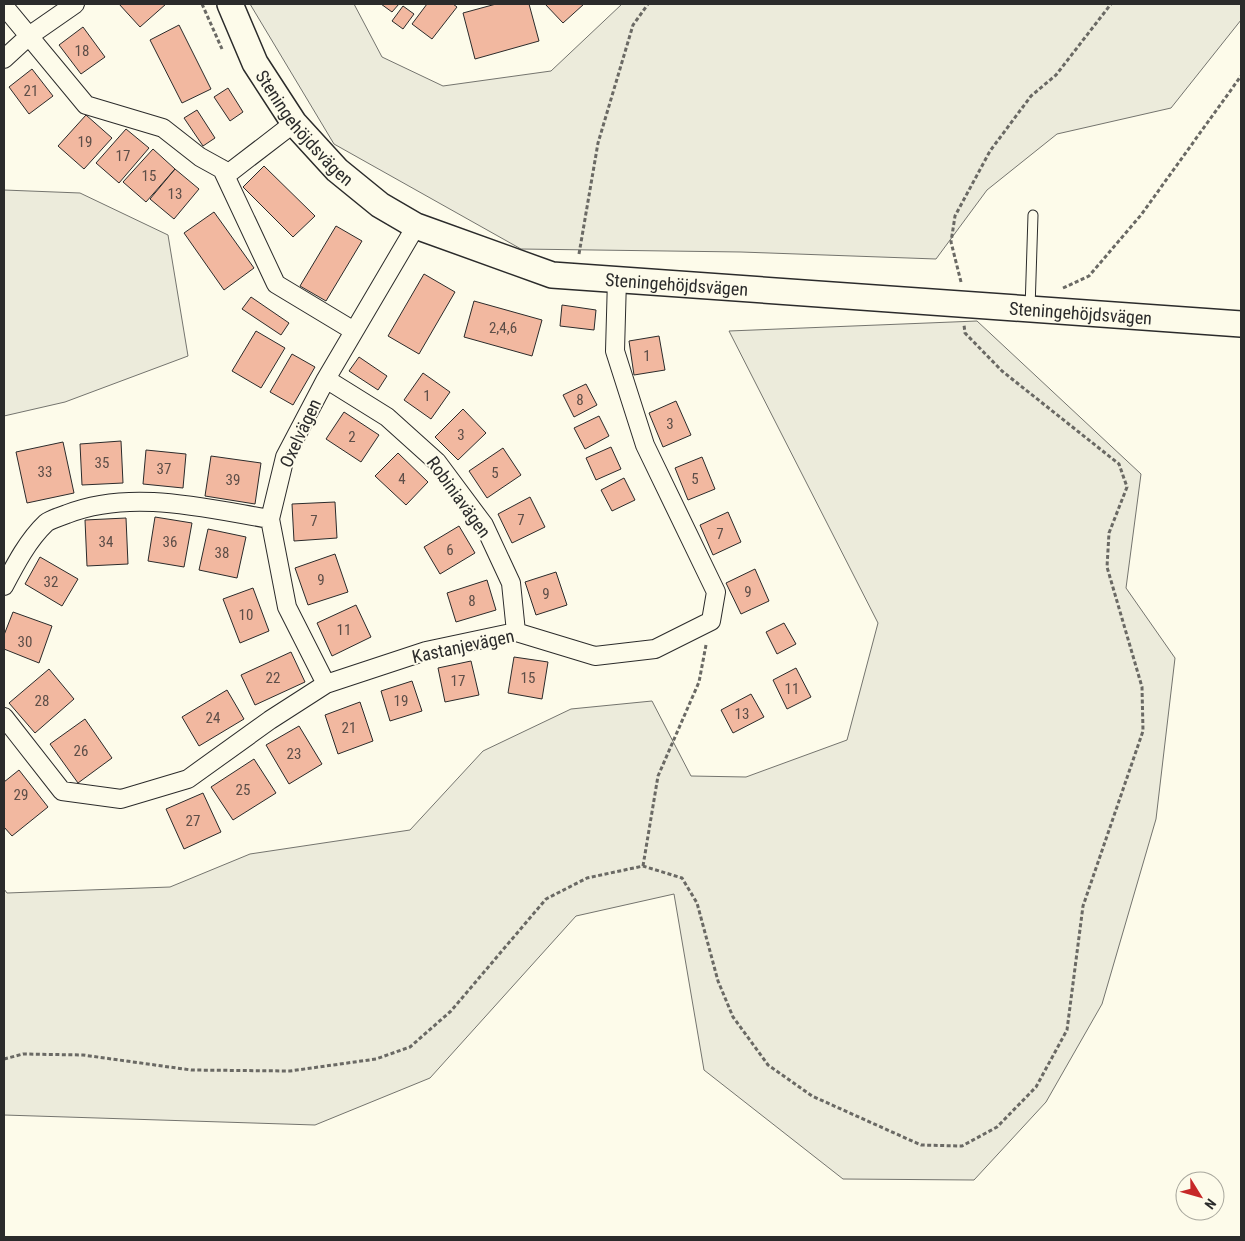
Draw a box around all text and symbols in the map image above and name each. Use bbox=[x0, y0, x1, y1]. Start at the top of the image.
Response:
house number: 18 bbox=[75, 42, 89, 60]
street label: Steningehöjdsvägen bbox=[252, 66, 358, 190]
house number: 21 bbox=[24, 82, 38, 100]
house number: 19 bbox=[78, 133, 92, 151]
house number: 17 bbox=[116, 147, 130, 165]
house number: 15 bbox=[142, 167, 156, 185]
house number: 13 bbox=[168, 185, 182, 203]
street label: Steningehöjdsvägen bbox=[604, 268, 749, 299]
street label: Steningehöjdsvägen bbox=[1008, 297, 1153, 328]
house number: 2,4,6 bbox=[489, 319, 517, 337]
house number: 1 bbox=[643, 347, 651, 365]
house number: 1 bbox=[423, 387, 431, 405]
house number: 8 bbox=[576, 391, 584, 409]
street label: Oxelvägen bbox=[275, 395, 325, 471]
house number: 3 bbox=[666, 415, 674, 433]
house number: 3 bbox=[457, 426, 465, 444]
house number: 2 bbox=[348, 428, 356, 446]
street label: Robiniavägen bbox=[423, 452, 495, 542]
house number: 35 bbox=[95, 454, 109, 472]
house number: 37 bbox=[157, 460, 171, 478]
house number: 33 bbox=[38, 463, 52, 481]
house number: 5 bbox=[491, 464, 499, 482]
house number: 4 bbox=[398, 470, 406, 488]
house number: 5 bbox=[691, 470, 699, 488]
house number: 39 bbox=[226, 471, 240, 489]
house number: 7 bbox=[517, 511, 525, 529]
house number: 7 bbox=[310, 512, 318, 530]
house number: 7 bbox=[716, 525, 724, 543]
house number: 34 bbox=[99, 533, 113, 551]
house number: 36 bbox=[163, 533, 177, 551]
house number: 6 bbox=[446, 541, 454, 559]
house number: 38 bbox=[215, 544, 229, 562]
house number: 9 bbox=[317, 571, 325, 589]
house number: 32 bbox=[44, 573, 58, 591]
house number: 9 bbox=[744, 583, 752, 601]
house number: 9 bbox=[542, 585, 550, 603]
house number: 8 bbox=[468, 592, 476, 610]
house number: 10 bbox=[239, 606, 253, 624]
house number: 11 bbox=[337, 621, 351, 639]
street label: Kastanjevägen bbox=[410, 625, 516, 667]
house number: 30 bbox=[18, 633, 32, 651]
house number: 22 bbox=[266, 669, 280, 687]
house number: 15 bbox=[521, 669, 535, 687]
house number: 17 bbox=[451, 672, 465, 690]
house number: 11 bbox=[785, 680, 799, 698]
house number: 28 bbox=[35, 692, 49, 710]
house number: 19 bbox=[394, 692, 408, 710]
house number: 13 bbox=[735, 705, 749, 723]
house number: 24 bbox=[206, 709, 220, 727]
house number: 21 bbox=[342, 719, 356, 737]
house number: 26 bbox=[74, 742, 88, 760]
house number: 23 bbox=[287, 745, 301, 763]
house number: 25 bbox=[236, 781, 250, 799]
house number: 29 bbox=[14, 786, 28, 804]
house number: 27 bbox=[186, 812, 200, 830]
north arrow bbox=[1175, 1171, 1225, 1221]
text: N bbox=[1201, 1196, 1219, 1212]

